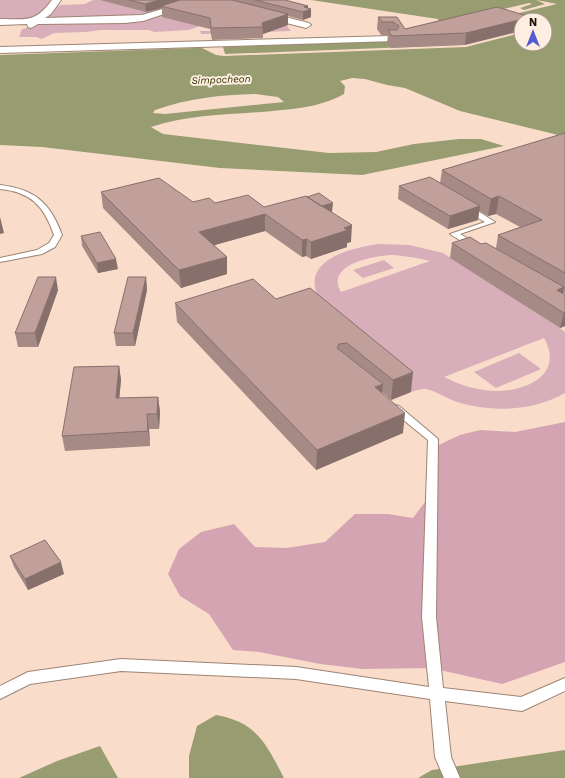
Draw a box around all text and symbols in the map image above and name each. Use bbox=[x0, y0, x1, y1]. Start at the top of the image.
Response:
north arrow bbox=[513, 12, 553, 52]
text: N bbox=[529, 16, 537, 29]
water label: Simpocheon bbox=[191, 73, 251, 86]

